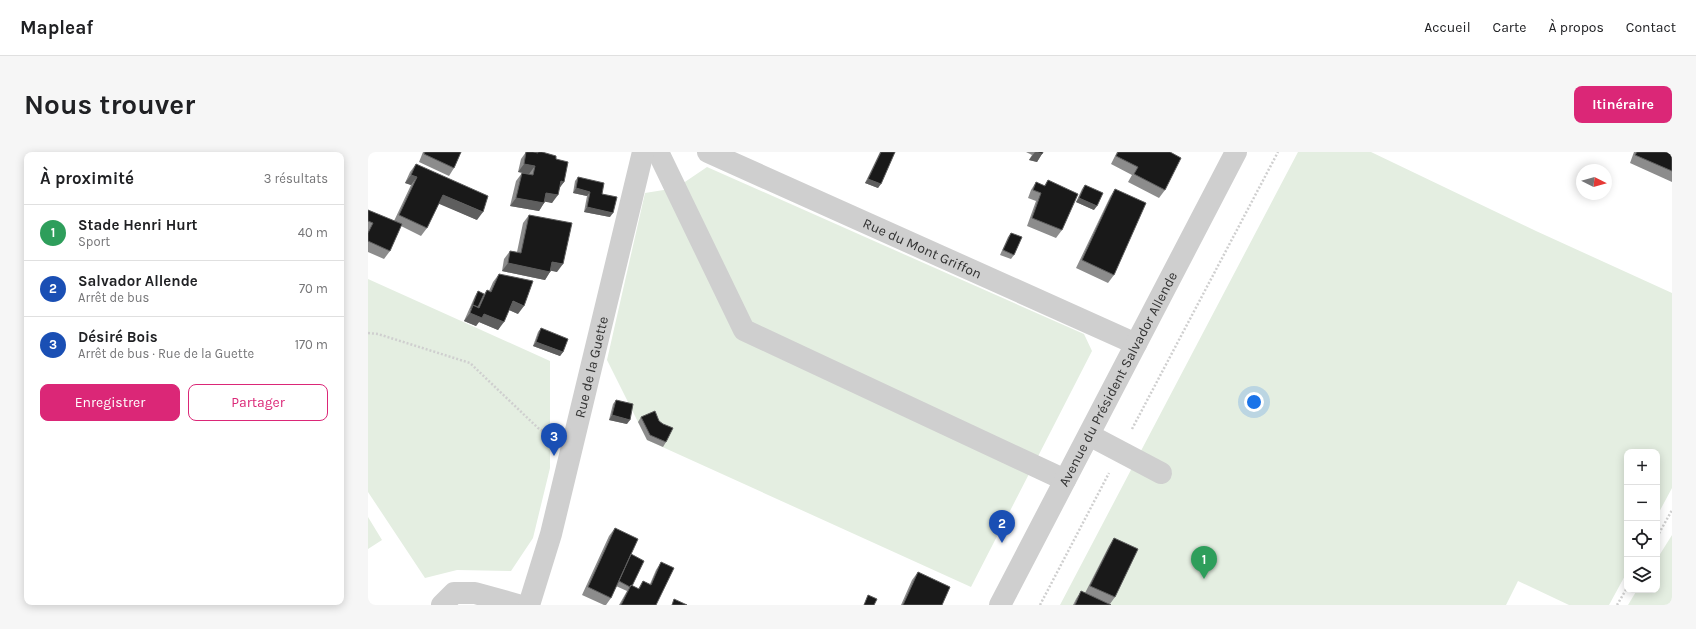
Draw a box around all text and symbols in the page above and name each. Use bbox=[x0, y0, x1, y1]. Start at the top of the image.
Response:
text: Mapleaf bbox=[20, 17, 93, 39]
text: Accueil bbox=[1424, 19, 1471, 36]
text: Carte bbox=[1493, 19, 1526, 36]
text: À propos bbox=[1548, 19, 1604, 36]
text: Contact bbox=[1626, 19, 1676, 36]
button: Itinéraire bbox=[1574, 86, 1672, 123]
text: Nous trouver bbox=[24, 88, 195, 121]
north arrow bbox=[1576, 164, 1612, 200]
text: À proximité bbox=[40, 168, 134, 188]
text: 3 résultats bbox=[264, 171, 328, 186]
street label: Rue du Mont Griffon bbox=[860, 214, 984, 282]
text: Stade Henri Hurt bbox=[78, 216, 197, 234]
text: 1 bbox=[51, 225, 55, 240]
text: 40 m bbox=[298, 225, 328, 240]
text: Sport bbox=[78, 234, 110, 249]
street label: Avenue du Président Salvador Allende bbox=[1055, 269, 1181, 489]
text: Salvador Allende bbox=[78, 272, 198, 290]
text: 2 bbox=[49, 281, 57, 296]
text: 70 m bbox=[299, 281, 328, 296]
text: Arrêt de bus bbox=[78, 290, 149, 305]
street label: Rue de la Guette bbox=[571, 315, 612, 420]
text: Désiré Bois bbox=[78, 328, 158, 346]
text: 3 bbox=[49, 337, 57, 352]
text: 170 m bbox=[295, 337, 328, 352]
text: Arrêt de bus · Rue de la Guette bbox=[78, 346, 254, 361]
button: Enregistrer bbox=[40, 384, 180, 421]
button: Partager bbox=[188, 384, 328, 421]
your location bbox=[1244, 392, 1264, 412]
pin: 3 bbox=[541, 423, 567, 456]
map controls bbox=[1624, 449, 1660, 593]
button: + bbox=[1624, 449, 1660, 485]
button: − bbox=[1624, 485, 1660, 521]
pin: 2 bbox=[989, 510, 1015, 543]
button: locate bbox=[1624, 521, 1660, 557]
pin: 1 bbox=[1191, 546, 1217, 579]
button: layers bbox=[1624, 557, 1660, 593]

